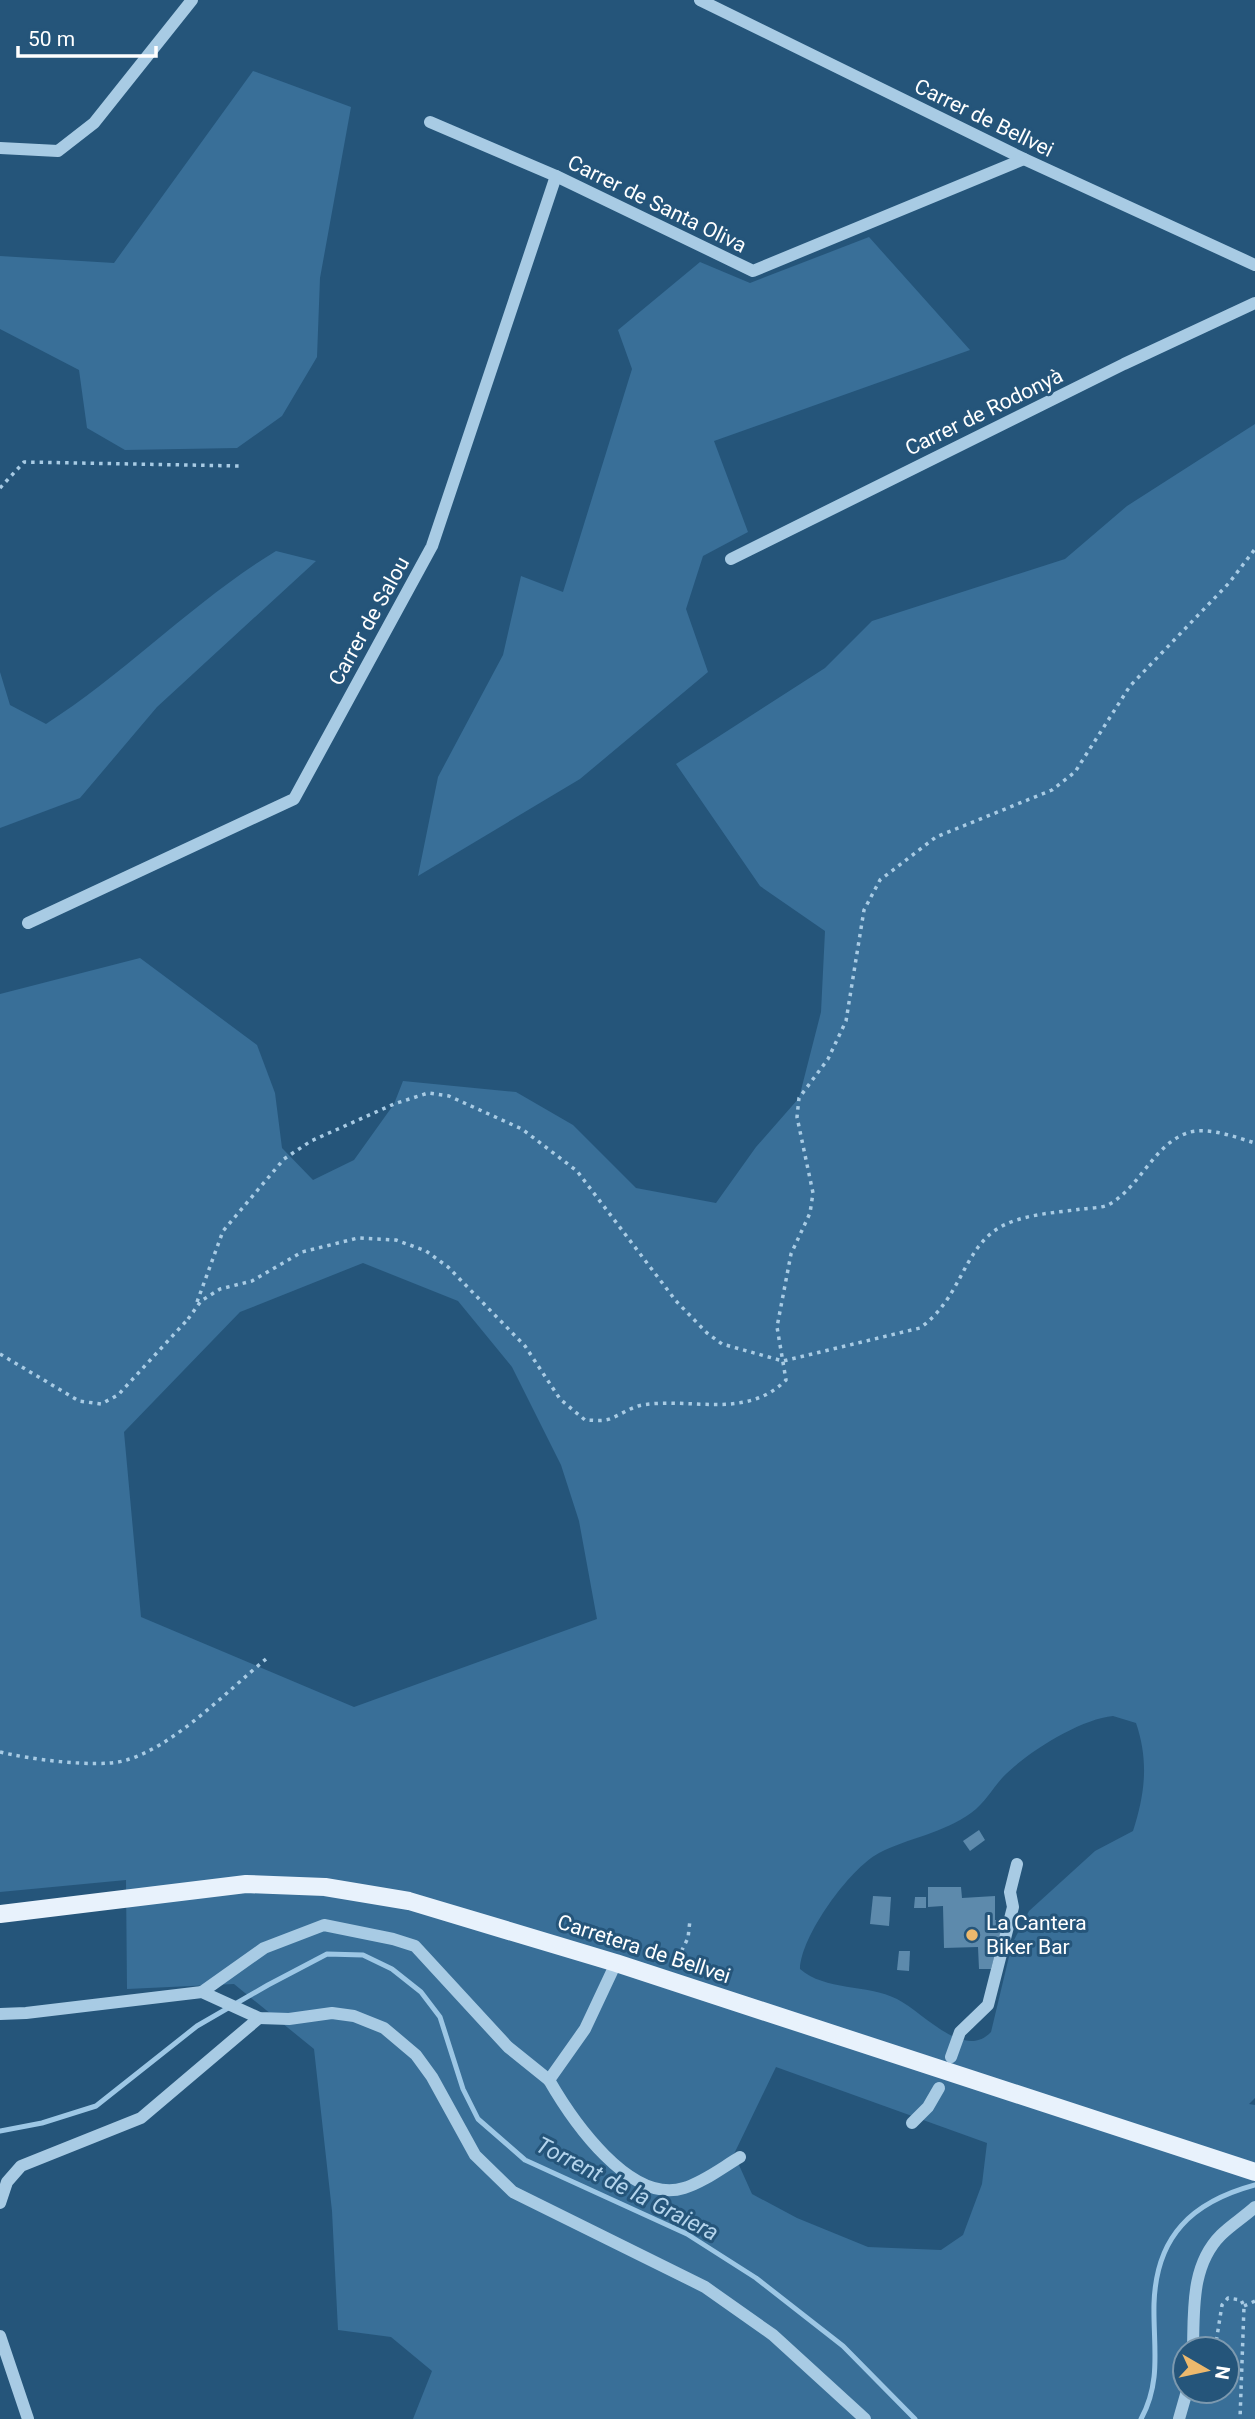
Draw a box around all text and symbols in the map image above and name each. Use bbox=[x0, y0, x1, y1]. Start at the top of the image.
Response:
scale bar bbox=[18, 14, 156, 58]
text: 50 m bbox=[28, 27, 75, 51]
street label: Carrer de Bellvei bbox=[911, 74, 1057, 162]
street label: Carrer de Santa Oliva bbox=[564, 150, 750, 258]
street label: Carrer de Rodonyà bbox=[901, 363, 1067, 461]
street label: Carrer de Salou bbox=[324, 552, 414, 690]
street label: Carretera de Bellvei bbox=[554, 1910, 734, 1988]
place label: La Cantera Biker Bar bbox=[986, 1911, 1087, 1959]
marker: La Cantera Biker Bar bbox=[964, 1927, 980, 1943]
water label: Torrent de la Graiera bbox=[531, 2131, 723, 2247]
north arrow bbox=[1171, 2335, 1241, 2405]
text: N bbox=[1210, 2364, 1235, 2381]

